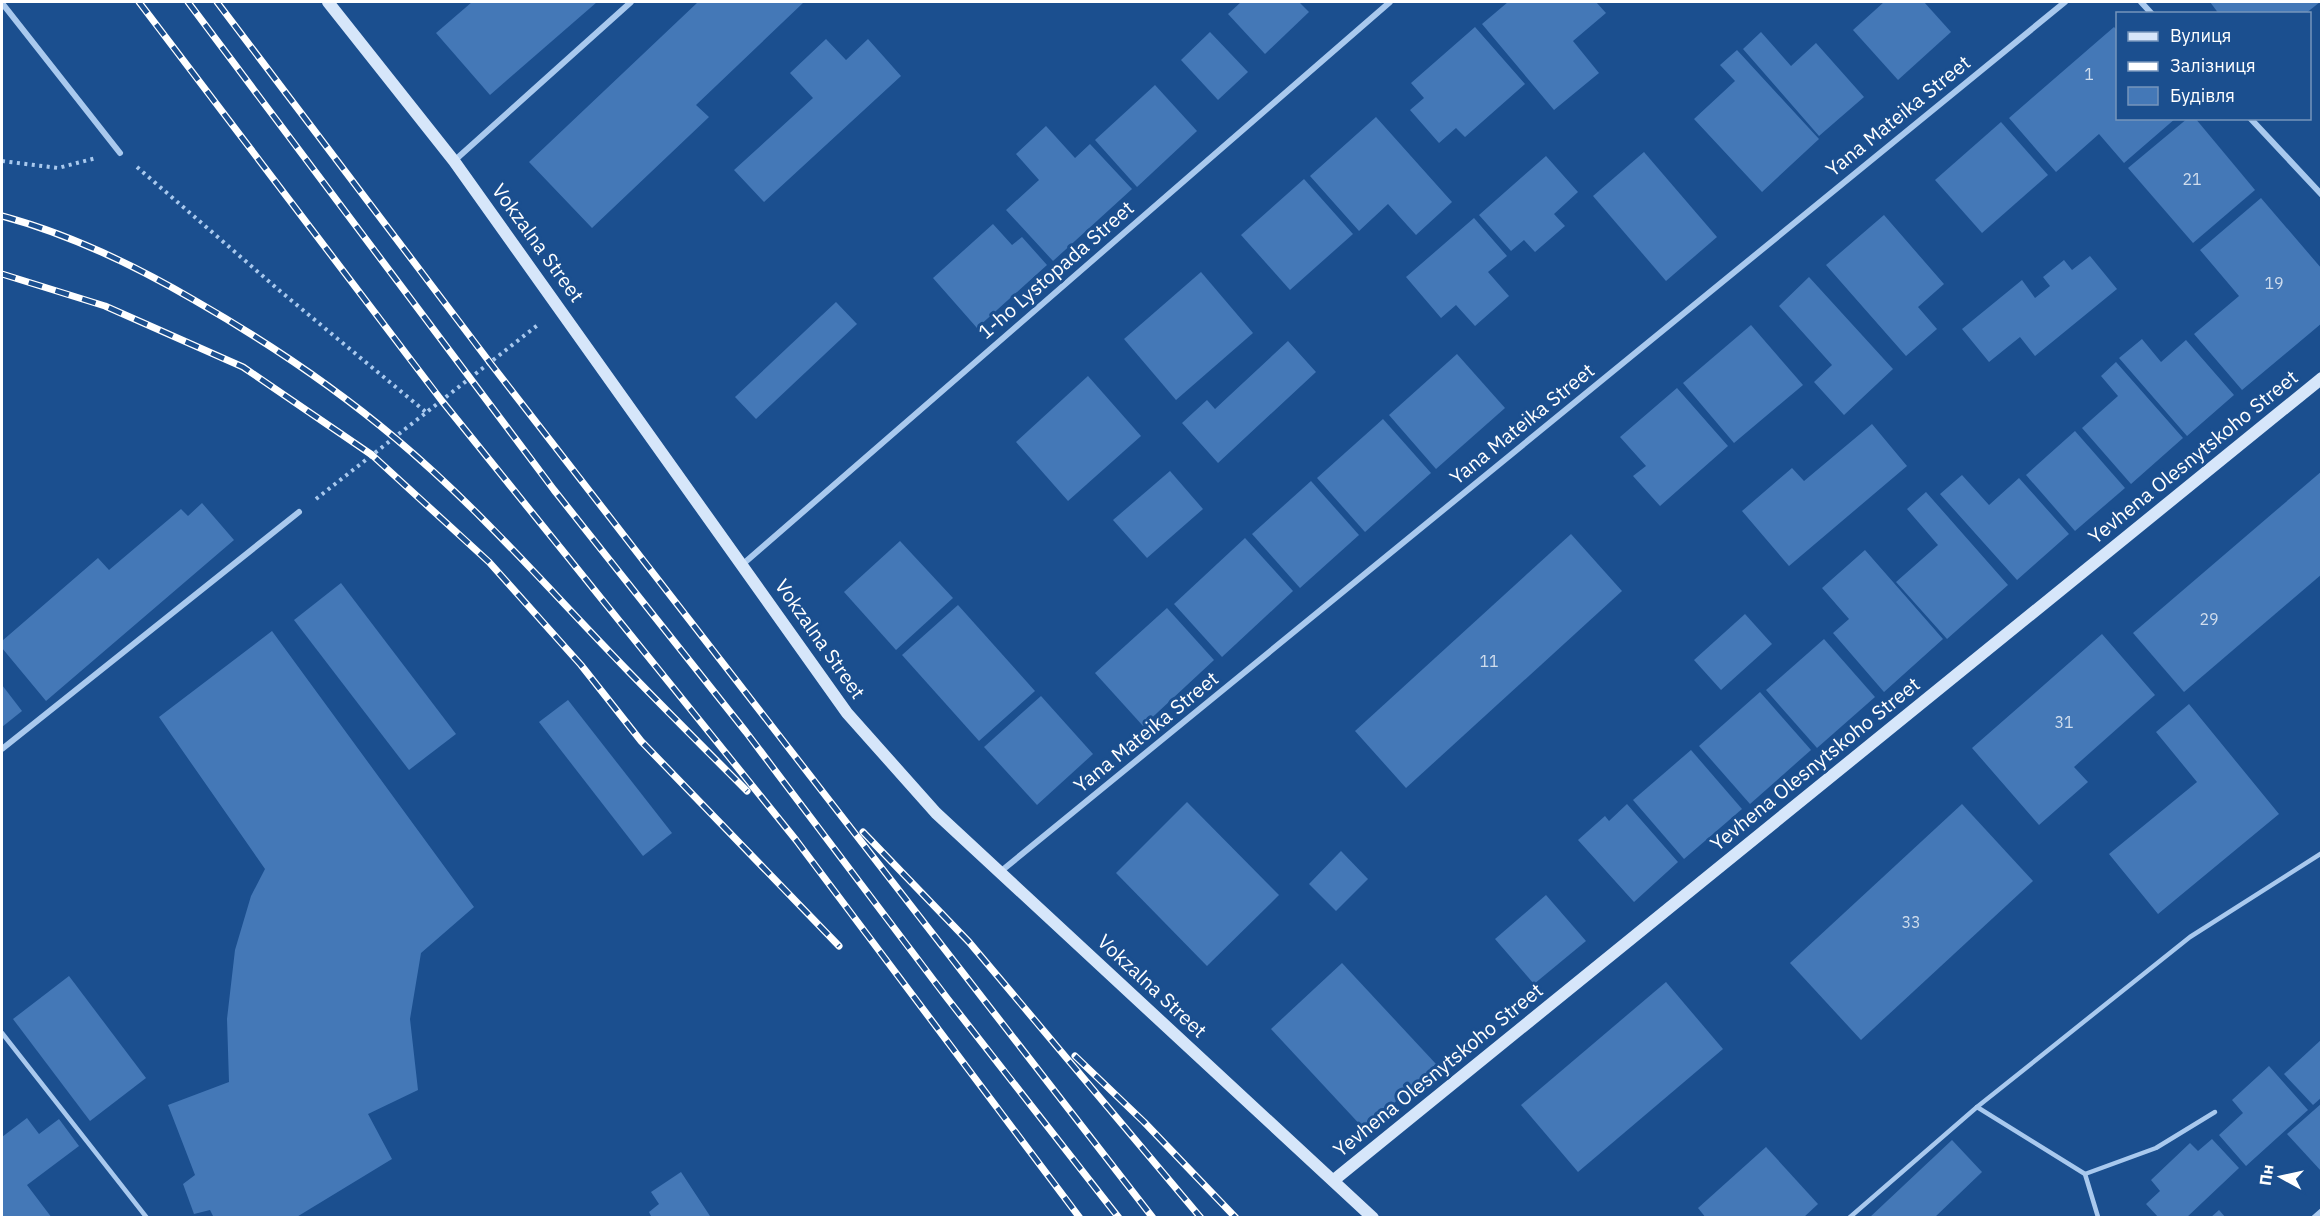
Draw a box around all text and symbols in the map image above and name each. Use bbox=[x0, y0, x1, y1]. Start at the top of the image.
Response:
legend bbox=[2116, 12, 2311, 120]
text: Вулиця bbox=[2170, 24, 2231, 47]
street label: Yana Mateika Street bbox=[1820, 49, 1976, 182]
text: Залізниця bbox=[2170, 54, 2256, 77]
house number: 1 bbox=[2084, 64, 2094, 84]
text: Будівля bbox=[2170, 84, 2235, 107]
house number: 21 bbox=[2182, 169, 2202, 189]
street label: Vokzalna Street bbox=[486, 178, 591, 307]
street label: 1-ho Lystopada Street bbox=[972, 194, 1139, 345]
house number: 19 bbox=[2264, 273, 2284, 293]
street label: Yana Mateika Street bbox=[1444, 357, 1600, 490]
street label: Yevhena Olesnytskoho Street bbox=[2082, 364, 2303, 550]
street label: Vokzalna Street bbox=[769, 573, 872, 704]
house number: 29 bbox=[2199, 609, 2219, 629]
house number: 11 bbox=[1479, 651, 1499, 671]
street label: Yana Mateika Street bbox=[1068, 665, 1224, 798]
street label: Yevhena Olesnytskoho Street bbox=[1704, 671, 1925, 857]
house number: 31 bbox=[2054, 712, 2074, 732]
house number: 33 bbox=[1901, 912, 1921, 932]
street label: Vokzalna Street bbox=[1092, 928, 1213, 1043]
street label: Yevhena Olesnytskoho Street bbox=[1327, 977, 1548, 1163]
north arrow bbox=[2251, 1147, 2311, 1207]
text: Пн bbox=[2255, 1163, 2278, 1187]

